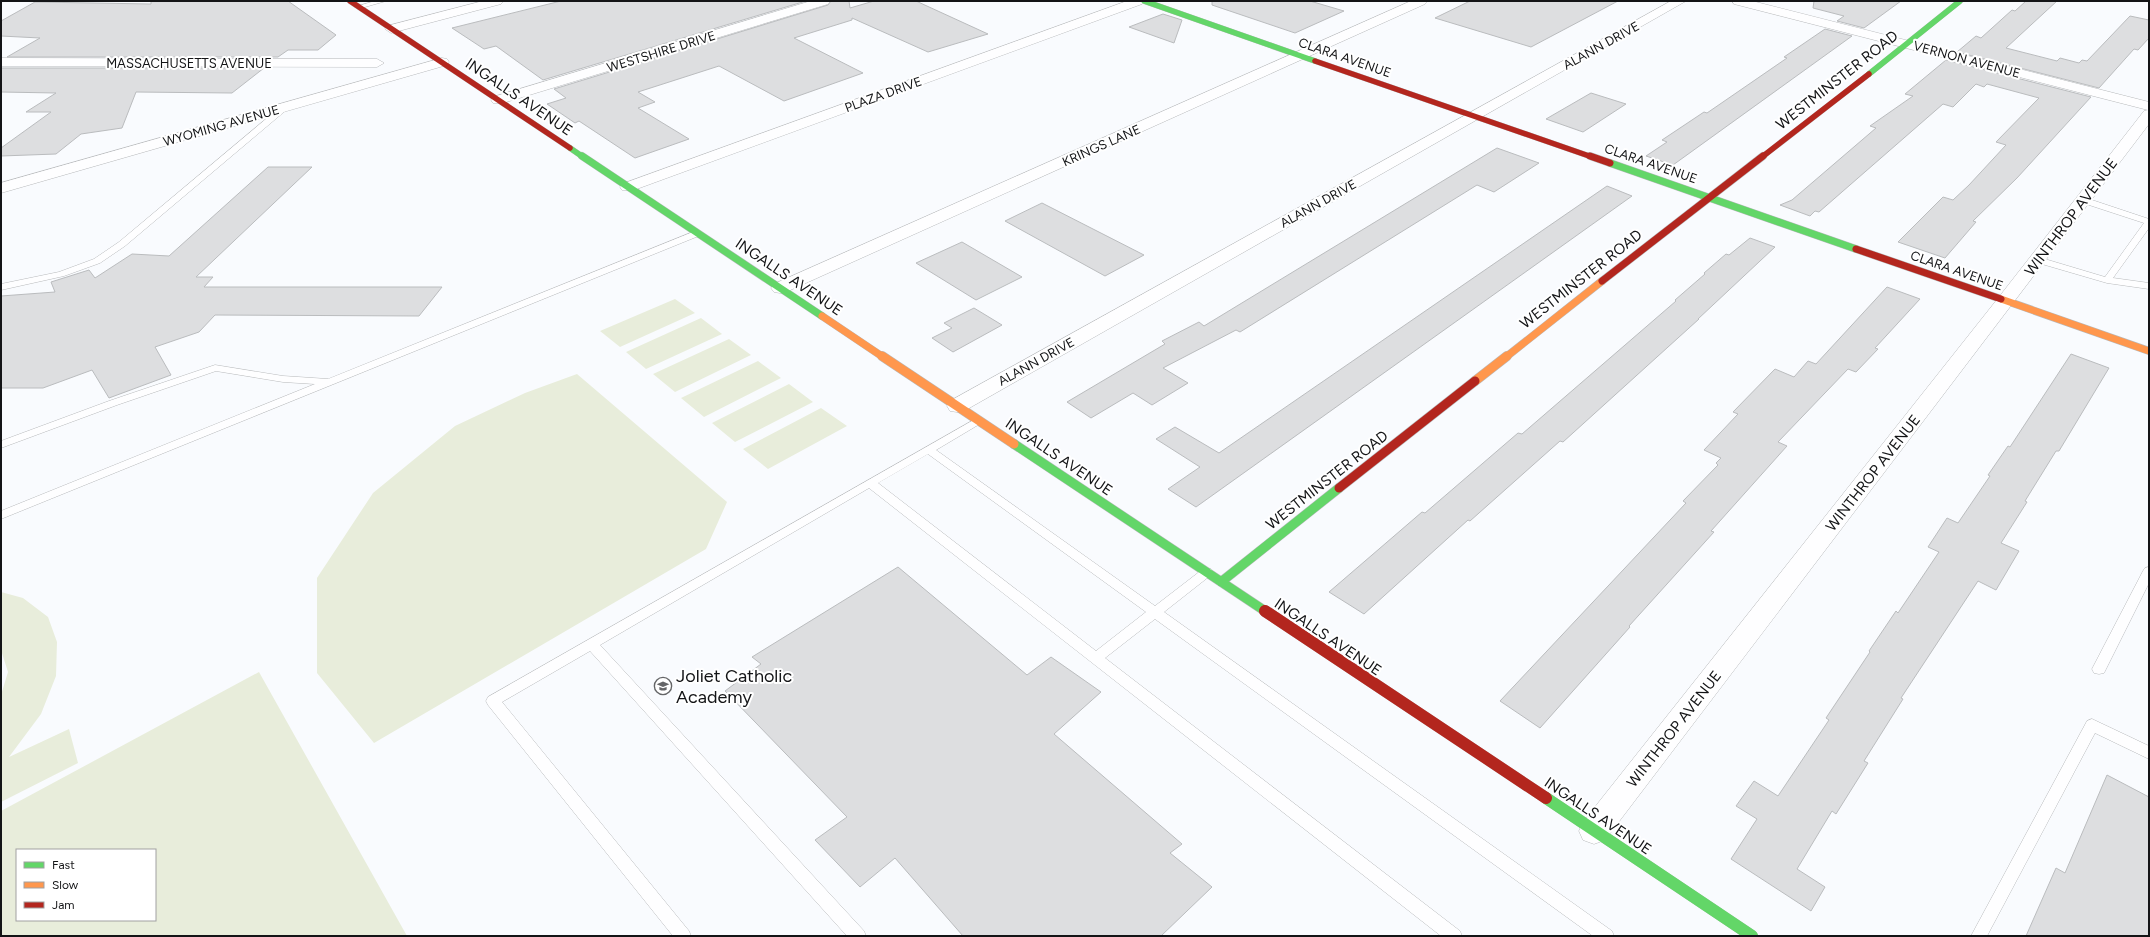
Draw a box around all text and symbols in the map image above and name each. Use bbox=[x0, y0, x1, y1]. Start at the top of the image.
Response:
street label: ALANN DRIVE bbox=[1560, 18, 1642, 73]
street label: WESTMINSTER ROAD bbox=[1772, 27, 1902, 133]
street label: WESTSHIRE DRIVE bbox=[605, 28, 717, 75]
street label: CLARA AVENUE bbox=[1297, 35, 1393, 80]
street label: VERNON AVENUE bbox=[1912, 38, 2022, 81]
street label: INGALLS AVENUE bbox=[462, 54, 576, 140]
street label: MASSACHUSETTS AVENUE bbox=[106, 56, 272, 71]
street label: PLAZA DRIVE bbox=[843, 74, 924, 115]
street label: WYOMING AVENUE bbox=[161, 102, 281, 149]
street label: KRINGS LANE bbox=[1060, 122, 1143, 169]
street label: CLARA AVENUE bbox=[1603, 141, 1699, 186]
street label: WINTHROP AVENUE bbox=[2021, 155, 2121, 279]
street label: ALANN DRIVE bbox=[1277, 176, 1359, 231]
street label: WESTMINSTER ROAD bbox=[1516, 226, 1646, 332]
street label: INGALLS AVENUE bbox=[732, 234, 846, 320]
street label: CLARA AVENUE bbox=[1909, 248, 2005, 293]
street label: ALANN DRIVE bbox=[995, 334, 1077, 389]
street label: WINTHROP AVENUE bbox=[1822, 411, 1924, 535]
street label: INGALLS AVENUE bbox=[1002, 414, 1116, 500]
street label: WESTMINSTER ROAD bbox=[1262, 427, 1392, 533]
street label: INGALLS AVENUE bbox=[1271, 594, 1385, 680]
place label: Joliet Catholic Academy bbox=[676, 665, 793, 708]
street label: WINTHROP AVENUE bbox=[1623, 667, 1725, 791]
school or university icon: Joliet Catholic Academy bbox=[653, 676, 673, 696]
street label: INGALLS AVENUE bbox=[1541, 773, 1655, 859]
legend bbox=[16, 849, 156, 921]
text: Fast bbox=[52, 858, 75, 872]
text: Slow bbox=[52, 878, 79, 892]
text: Jam bbox=[52, 898, 75, 912]

